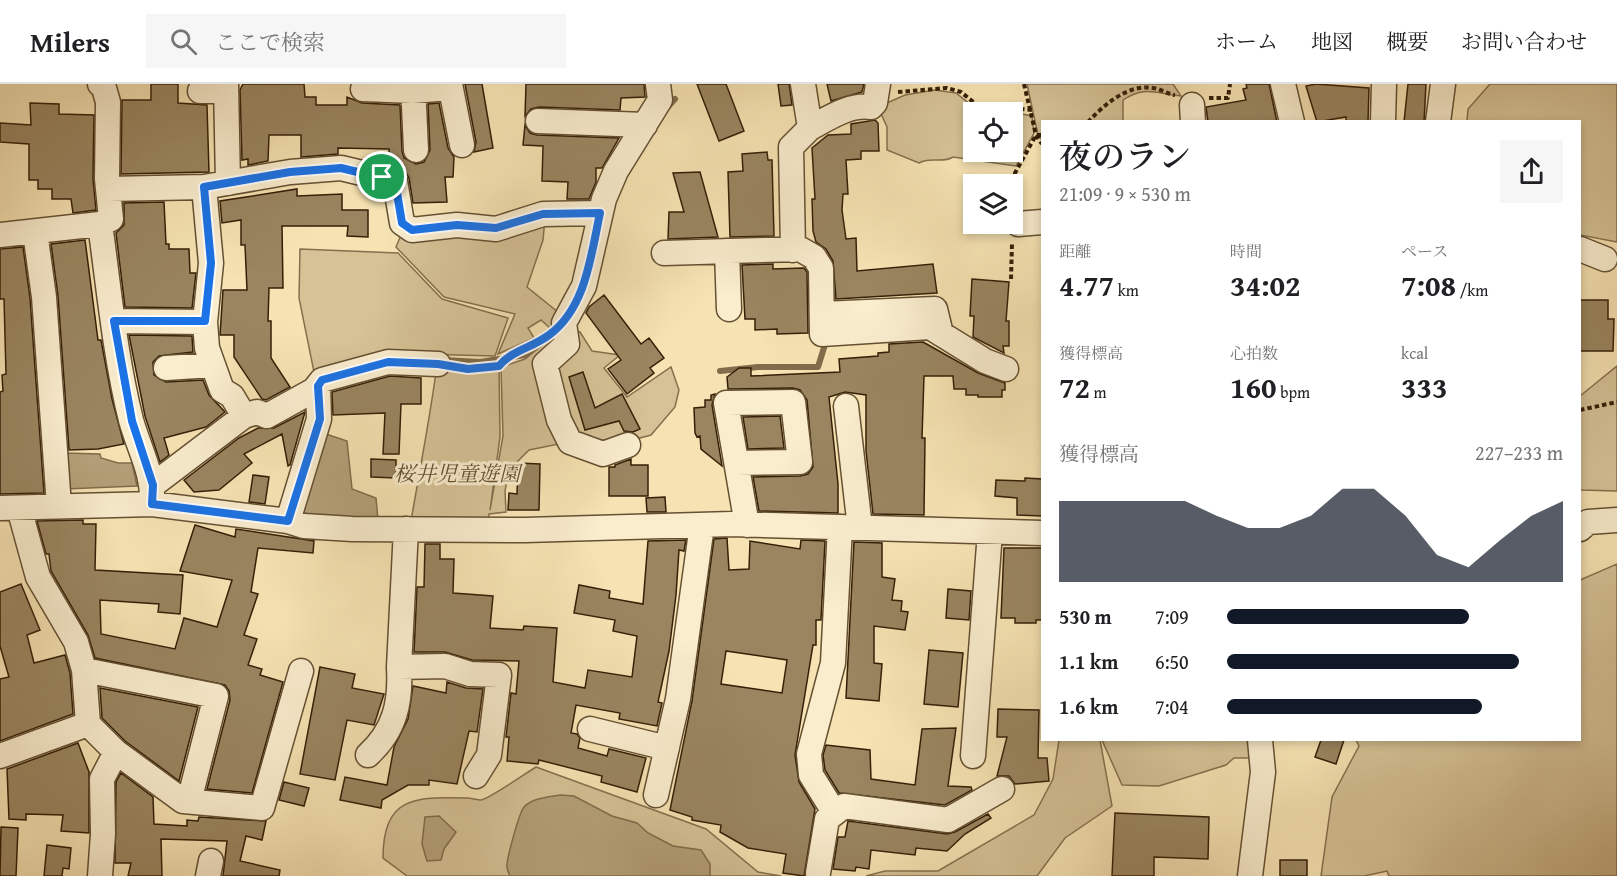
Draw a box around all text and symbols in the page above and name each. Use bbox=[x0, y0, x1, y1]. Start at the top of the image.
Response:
search box bbox=[146, 14, 566, 68]
text: Milers bbox=[30, 21, 110, 62]
icon: search bbox=[167, 25, 200, 58]
text: ここで検索 bbox=[215, 26, 325, 58]
text: ホーム bbox=[1215, 26, 1278, 57]
text: 地図 bbox=[1311, 26, 1353, 57]
text: 概要 bbox=[1386, 26, 1428, 57]
text: お問い合わせ bbox=[1461, 26, 1587, 57]
map controls bbox=[963, 102, 1023, 234]
button: locate bbox=[963, 102, 1023, 162]
text: 夜のラン bbox=[1059, 132, 1191, 180]
button: share bbox=[1500, 140, 1563, 203]
pin bbox=[356, 151, 407, 202]
icon: arrive bbox=[365, 160, 398, 193]
button: layers bbox=[963, 174, 1023, 234]
text: 21:09 · 9 × 530 m bbox=[1059, 179, 1191, 208]
text: 距離 bbox=[1059, 239, 1091, 263]
text: 時間 bbox=[1230, 239, 1262, 263]
text: ペース bbox=[1401, 239, 1448, 263]
text: 4.77 bbox=[1059, 263, 1114, 307]
text: 34:02 bbox=[1230, 263, 1301, 307]
text: 7:08 bbox=[1401, 263, 1456, 307]
text: km bbox=[1114, 278, 1139, 302]
text: /km bbox=[1456, 278, 1488, 302]
text: 獲得標高 bbox=[1059, 341, 1123, 365]
text: 心拍数 bbox=[1230, 341, 1278, 365]
text: kcal bbox=[1401, 341, 1428, 365]
text: 72 bbox=[1059, 365, 1090, 409]
text: 160 bbox=[1230, 365, 1277, 409]
text: 333 bbox=[1401, 365, 1448, 409]
text: m bbox=[1090, 380, 1107, 404]
text: bpm bbox=[1277, 380, 1310, 404]
text: 227–233 m bbox=[1475, 438, 1563, 467]
text: 獲得標高 bbox=[1059, 439, 1139, 468]
park label: 桜井児童遊園 bbox=[394, 458, 523, 489]
text: 530 m bbox=[1059, 602, 1112, 631]
text: 7:09 bbox=[1155, 602, 1189, 631]
text: 1.1 km bbox=[1059, 647, 1118, 676]
text: 6:50 bbox=[1155, 647, 1189, 676]
text: 1.6 km bbox=[1059, 692, 1118, 721]
text: 7:04 bbox=[1155, 692, 1189, 721]

